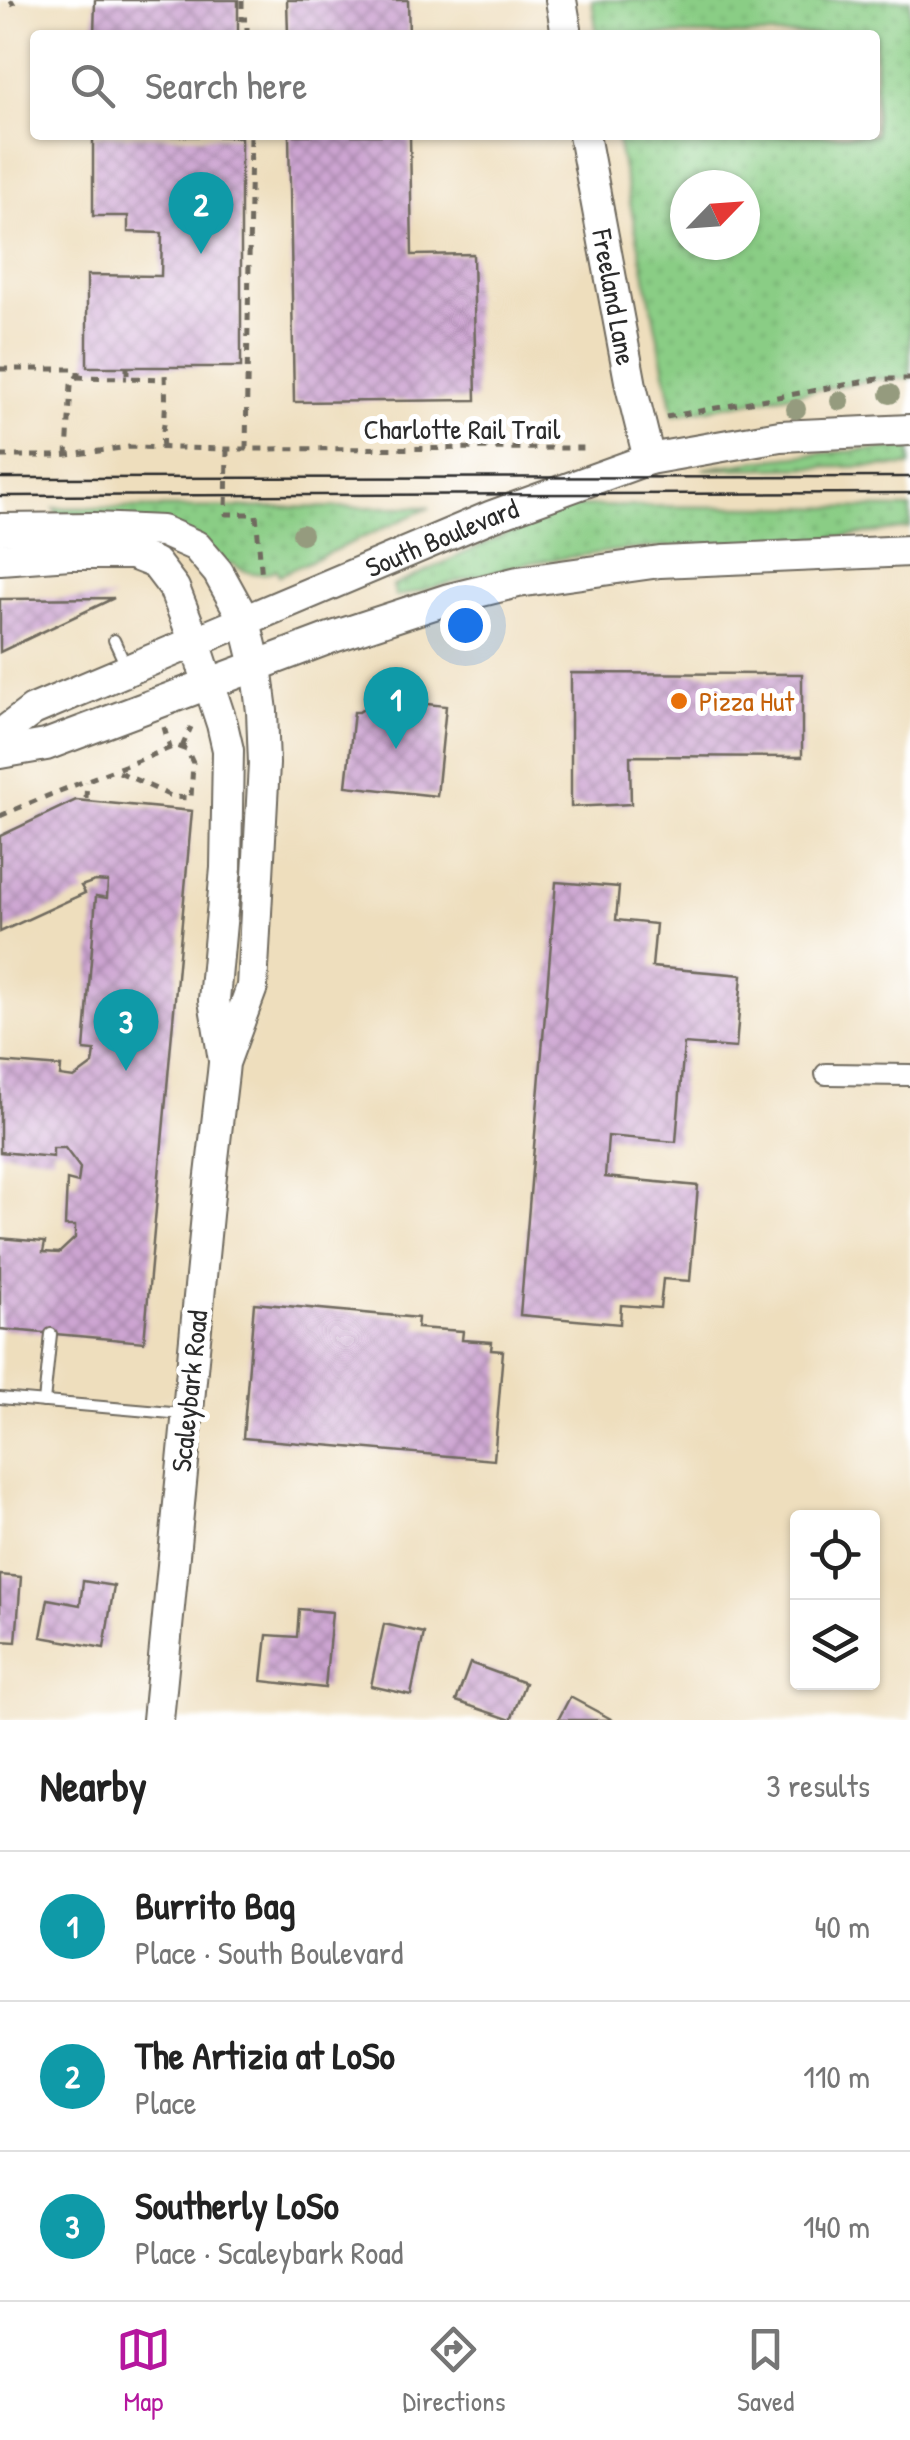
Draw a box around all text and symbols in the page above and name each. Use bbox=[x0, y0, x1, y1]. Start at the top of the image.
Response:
search box bbox=[30, 30, 880, 140]
icon: search bbox=[65, 58, 120, 113]
text: Search here bbox=[145, 59, 307, 111]
north arrow bbox=[670, 170, 760, 260]
pin: 2 bbox=[168, 172, 234, 254]
street label: Freeland Lane bbox=[583, 225, 646, 368]
street label: Charlotte Rail Trail bbox=[364, 410, 561, 448]
street label: South Boulevard bbox=[359, 489, 523, 586]
your location bbox=[440, 600, 491, 651]
pin: 1 bbox=[364, 666, 428, 749]
place label: Pizza Hut bbox=[699, 682, 794, 720]
marker: Pizza Hut bbox=[668, 690, 690, 712]
pin: 3 bbox=[94, 988, 158, 1071]
street label: Scaleybark Road bbox=[162, 1308, 216, 1474]
map controls bbox=[790, 1510, 880, 1690]
button: locate bbox=[790, 1510, 880, 1600]
button: layers bbox=[790, 1600, 880, 1690]
text: Nearby bbox=[40, 1757, 147, 1814]
text: 3 results bbox=[766, 1764, 870, 1807]
text: Burrito Bag bbox=[135, 1879, 295, 1931]
text: 1 bbox=[67, 1905, 78, 1948]
text: 40 m bbox=[815, 1905, 870, 1948]
text: Place · South Boulevard bbox=[135, 1931, 403, 1974]
text: The Artizia at LoSo bbox=[135, 2029, 395, 2081]
text: 2 bbox=[65, 2055, 80, 2098]
text: 110 m bbox=[803, 2055, 870, 2098]
text: Place bbox=[135, 2081, 197, 2124]
text: Southerly LoSo bbox=[135, 2179, 339, 2231]
text: 3 bbox=[65, 2205, 80, 2248]
text: 140 m bbox=[803, 2205, 870, 2248]
text: Place · Scaleybark Road bbox=[135, 2231, 403, 2274]
tab: Map bbox=[116, 2322, 171, 2420]
tab: Directions bbox=[402, 2322, 505, 2420]
tab: Saved bbox=[737, 2322, 794, 2420]

